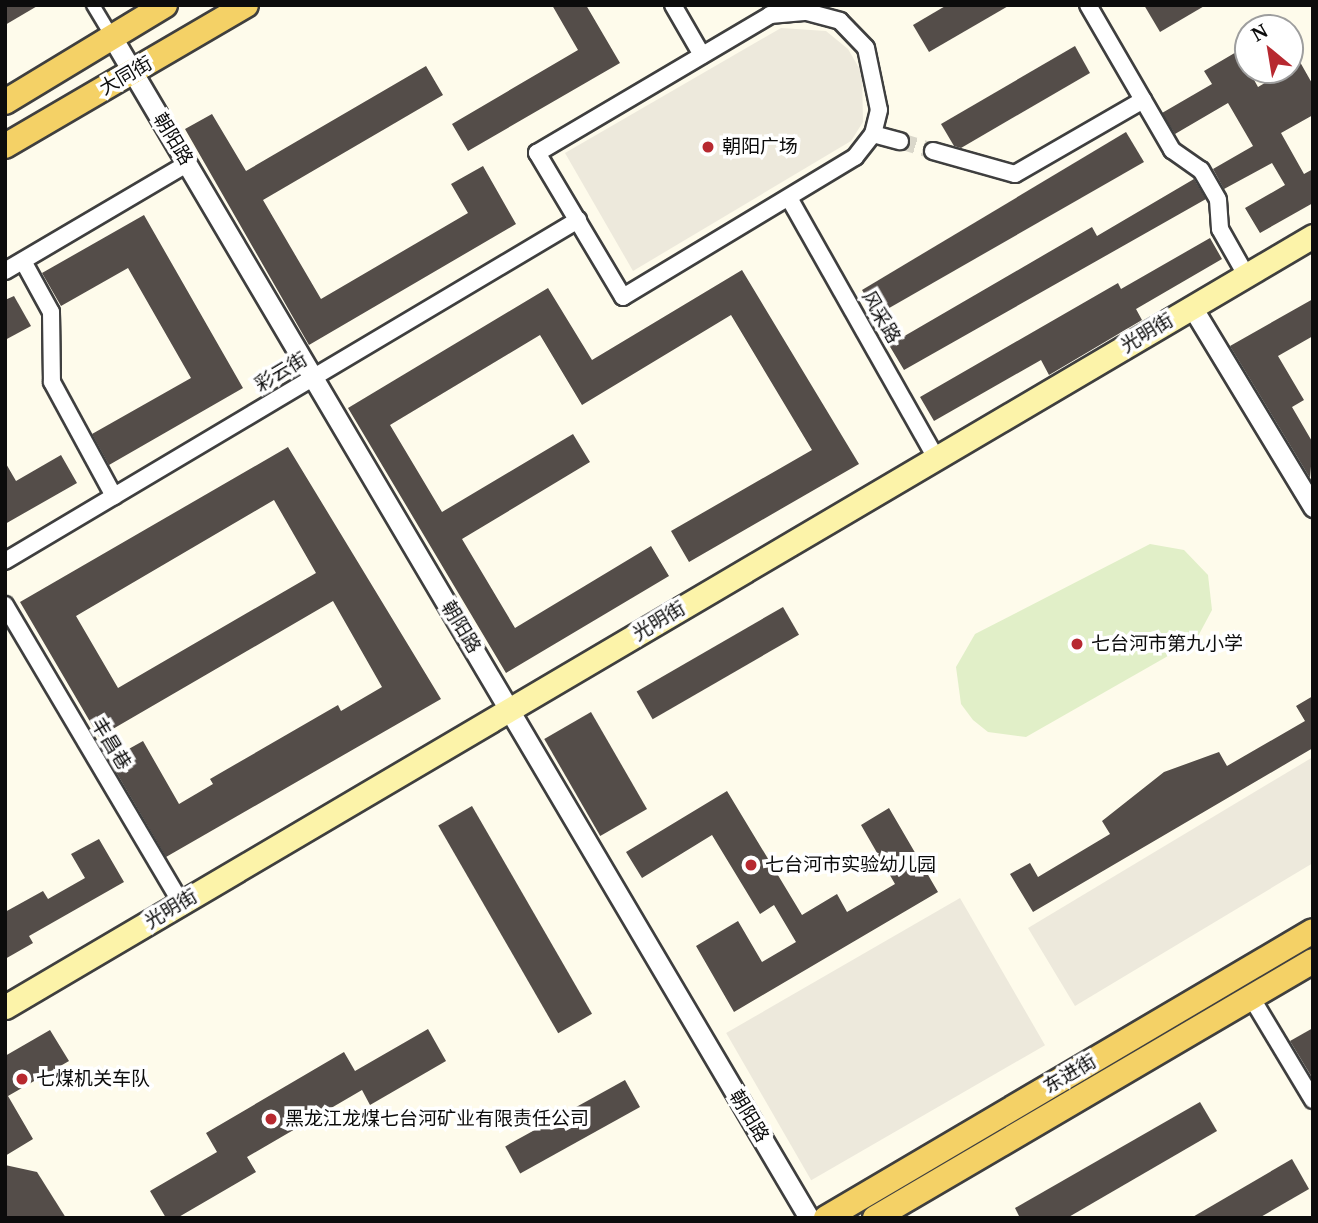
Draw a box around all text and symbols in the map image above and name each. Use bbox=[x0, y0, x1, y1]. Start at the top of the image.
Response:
north arrow bbox=[1234, 14, 1304, 84]
text: N bbox=[1247, 18, 1272, 48]
street label: 大同街 bbox=[96, 52, 156, 100]
street label: 朝阳路 bbox=[149, 109, 197, 169]
place label: 朝阳广场 bbox=[722, 136, 798, 158]
marker: 朝阳广场 bbox=[700, 139, 716, 155]
street label: 风采路 bbox=[857, 287, 905, 347]
street label: 光明街 bbox=[1117, 309, 1177, 357]
street label: 彩云街 bbox=[251, 348, 311, 396]
street label: 朝阳路 bbox=[437, 597, 485, 657]
street label: 光明街 bbox=[629, 597, 689, 645]
place label: 七台河市第九小学 bbox=[1091, 633, 1243, 655]
marker: 七台河市第九小学 bbox=[1069, 636, 1085, 652]
street label: 丰昌巷 bbox=[87, 714, 135, 774]
place label: 七台河市实验幼儿园 bbox=[765, 854, 936, 876]
marker: 七台河市实验幼儿园 bbox=[743, 857, 759, 873]
street label: 光明街 bbox=[141, 885, 201, 933]
street label: 东进街 bbox=[1040, 1050, 1100, 1098]
place label: 七煤机关车队 bbox=[36, 1068, 150, 1090]
marker: 七煤机关车队 bbox=[14, 1071, 30, 1087]
street label: 朝阳路 bbox=[725, 1086, 773, 1146]
place label: 黑龙江龙煤七台河矿业有限责任公司 bbox=[285, 1108, 589, 1130]
marker: 黑龙江龙煤七台河矿业有限责任公司 bbox=[263, 1111, 279, 1127]

